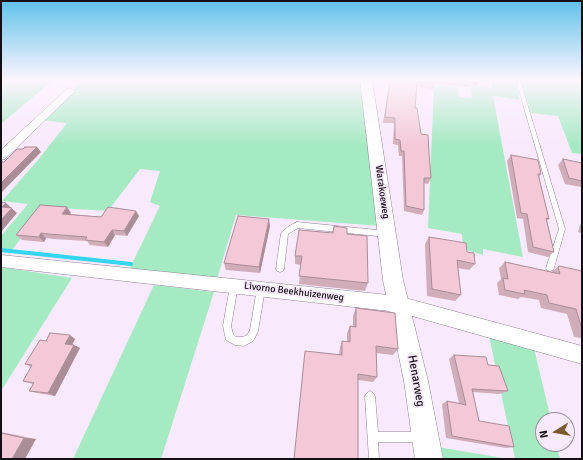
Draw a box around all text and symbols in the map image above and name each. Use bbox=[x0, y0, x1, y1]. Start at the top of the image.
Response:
street label: Warakoeweg bbox=[372, 164, 392, 220]
street label: Livorno Beekhuizenweg bbox=[243, 280, 345, 304]
street label: Henarweg bbox=[404, 354, 428, 408]
north arrow bbox=[535, 412, 575, 452]
text: N bbox=[537, 429, 551, 439]

